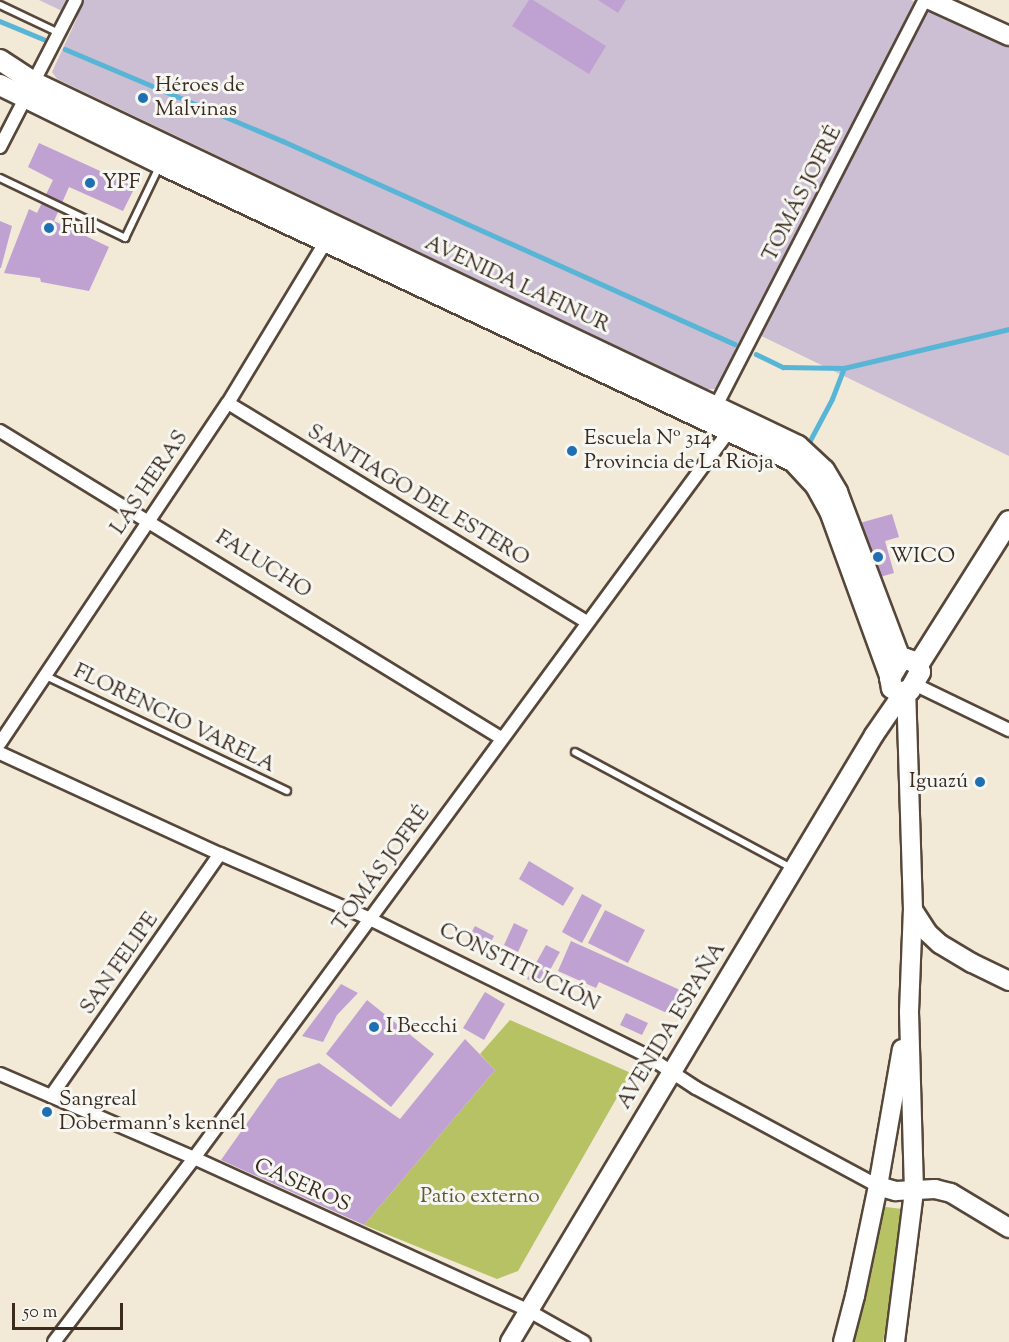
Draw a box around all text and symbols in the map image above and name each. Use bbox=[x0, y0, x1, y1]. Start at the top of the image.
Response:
place label: Héroes de Malvinas bbox=[155, 73, 245, 123]
marker: Héroes de Malvinas bbox=[136, 91, 150, 105]
street label: TOMÁS JOFRÉ bbox=[758, 122, 848, 266]
place label: YPF bbox=[102, 170, 140, 196]
marker: YPF bbox=[83, 176, 97, 190]
place label: Full bbox=[61, 215, 96, 241]
marker: Full bbox=[42, 221, 56, 235]
street label: AVENIDA LAFINUR bbox=[420, 231, 614, 339]
street label: SANTIAGO DEL ESTERO bbox=[302, 420, 534, 572]
street label: LAS HERAS bbox=[106, 426, 194, 540]
place label: Escuela Nº 314 Provincia de La Rioja bbox=[584, 426, 774, 476]
marker: Escuela Nº 314 Provincia de La Rioja bbox=[565, 444, 579, 458]
street label: FALUCHO bbox=[210, 526, 316, 604]
place label: WICO bbox=[890, 544, 955, 570]
marker: WICO bbox=[871, 550, 885, 564]
street label: FLORENCIO VARELA bbox=[69, 659, 279, 779]
place label: Iguazú bbox=[909, 769, 968, 795]
marker: Iguazú bbox=[973, 775, 987, 789]
street label: TOMÁS JOFRÉ bbox=[328, 801, 436, 937]
street label: SAN FELIPE bbox=[76, 908, 164, 1020]
street label: CONSTITUCIÓN bbox=[435, 918, 603, 1018]
street label: AVENIDA ESPAÑA bbox=[612, 938, 732, 1114]
place label: I Becchi bbox=[386, 1014, 458, 1040]
marker: I Becchi bbox=[367, 1020, 381, 1034]
place label: Sangreal Dobermann's kennel bbox=[59, 1087, 246, 1137]
marker: Sangreal Dobermann's kennel bbox=[40, 1105, 54, 1119]
street label: CASEROS bbox=[250, 1154, 354, 1218]
park label: Patio externo bbox=[420, 1184, 540, 1210]
scale bar bbox=[15, 1291, 126, 1329]
text: 50 m bbox=[23, 1300, 57, 1326]

